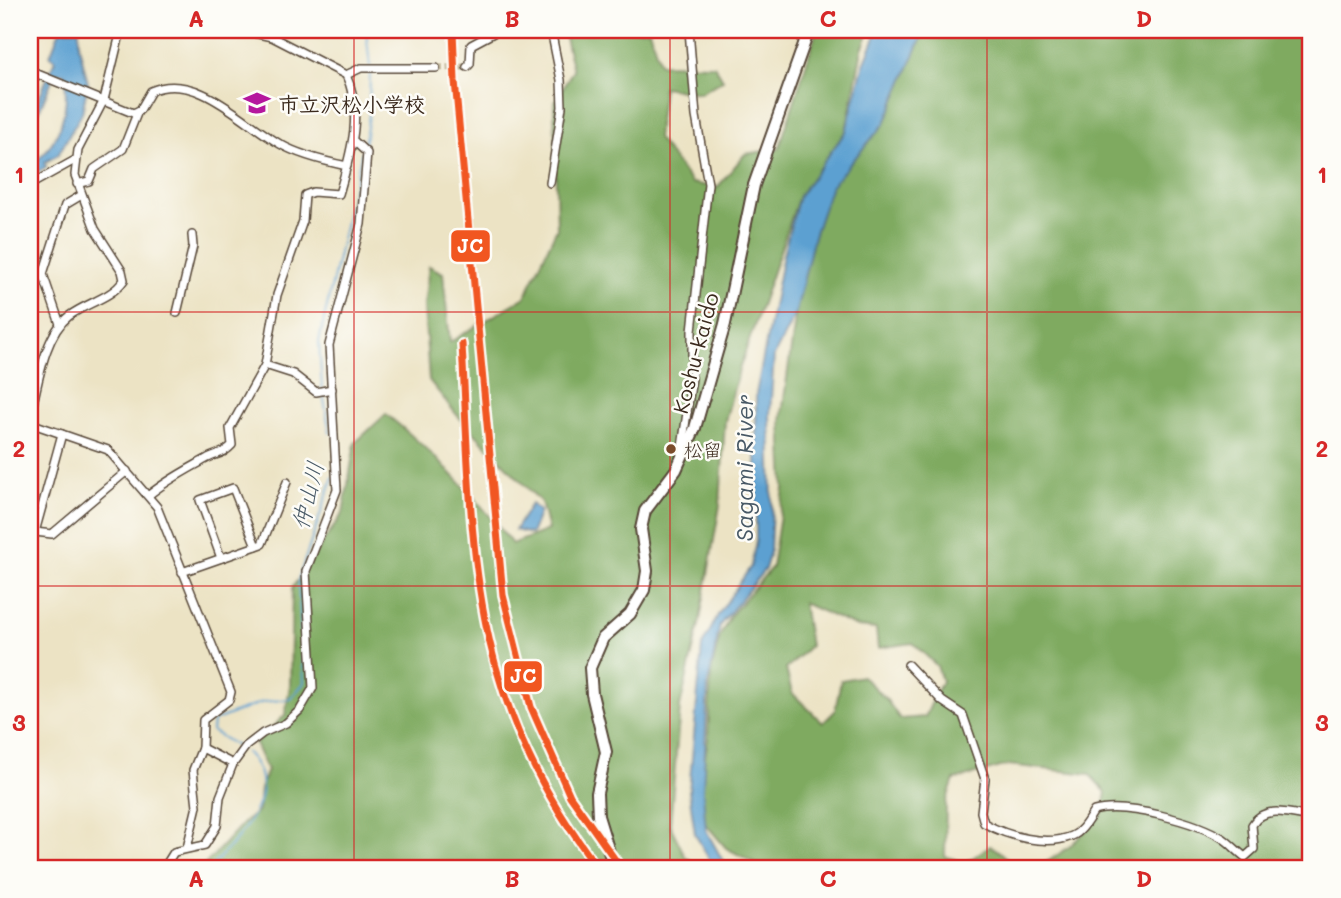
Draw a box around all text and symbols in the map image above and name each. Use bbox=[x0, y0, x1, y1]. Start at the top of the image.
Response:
text: A bbox=[188, 3, 204, 33]
text: B bbox=[504, 3, 520, 33]
text: C bbox=[819, 3, 837, 33]
text: D bbox=[1136, 3, 1152, 33]
school or university icon: 市立沢松小学校 bbox=[242, 88, 272, 118]
place label: 市立沢松小学校 bbox=[278, 90, 425, 117]
text: 1 bbox=[14, 159, 24, 189]
text: 1 bbox=[1317, 159, 1327, 189]
line badge: JC bbox=[450, 229, 491, 263]
text: JC bbox=[457, 233, 483, 258]
street label: Koshu-kaido bbox=[666, 290, 724, 416]
water label: Sagami River bbox=[729, 394, 759, 542]
text: 2 bbox=[13, 433, 25, 463]
text: 2 bbox=[1316, 433, 1328, 463]
place label: 松留 bbox=[684, 437, 722, 462]
marker: 松留 bbox=[664, 442, 678, 456]
water label: 仲山川 bbox=[284, 458, 330, 532]
line badge: JC bbox=[503, 660, 543, 693]
text: JC bbox=[510, 663, 536, 688]
text: 3 bbox=[12, 707, 26, 737]
text: 3 bbox=[1315, 707, 1329, 737]
text: A bbox=[188, 863, 204, 893]
text: B bbox=[504, 863, 520, 893]
text: C bbox=[819, 863, 837, 893]
text: D bbox=[1136, 863, 1152, 893]

